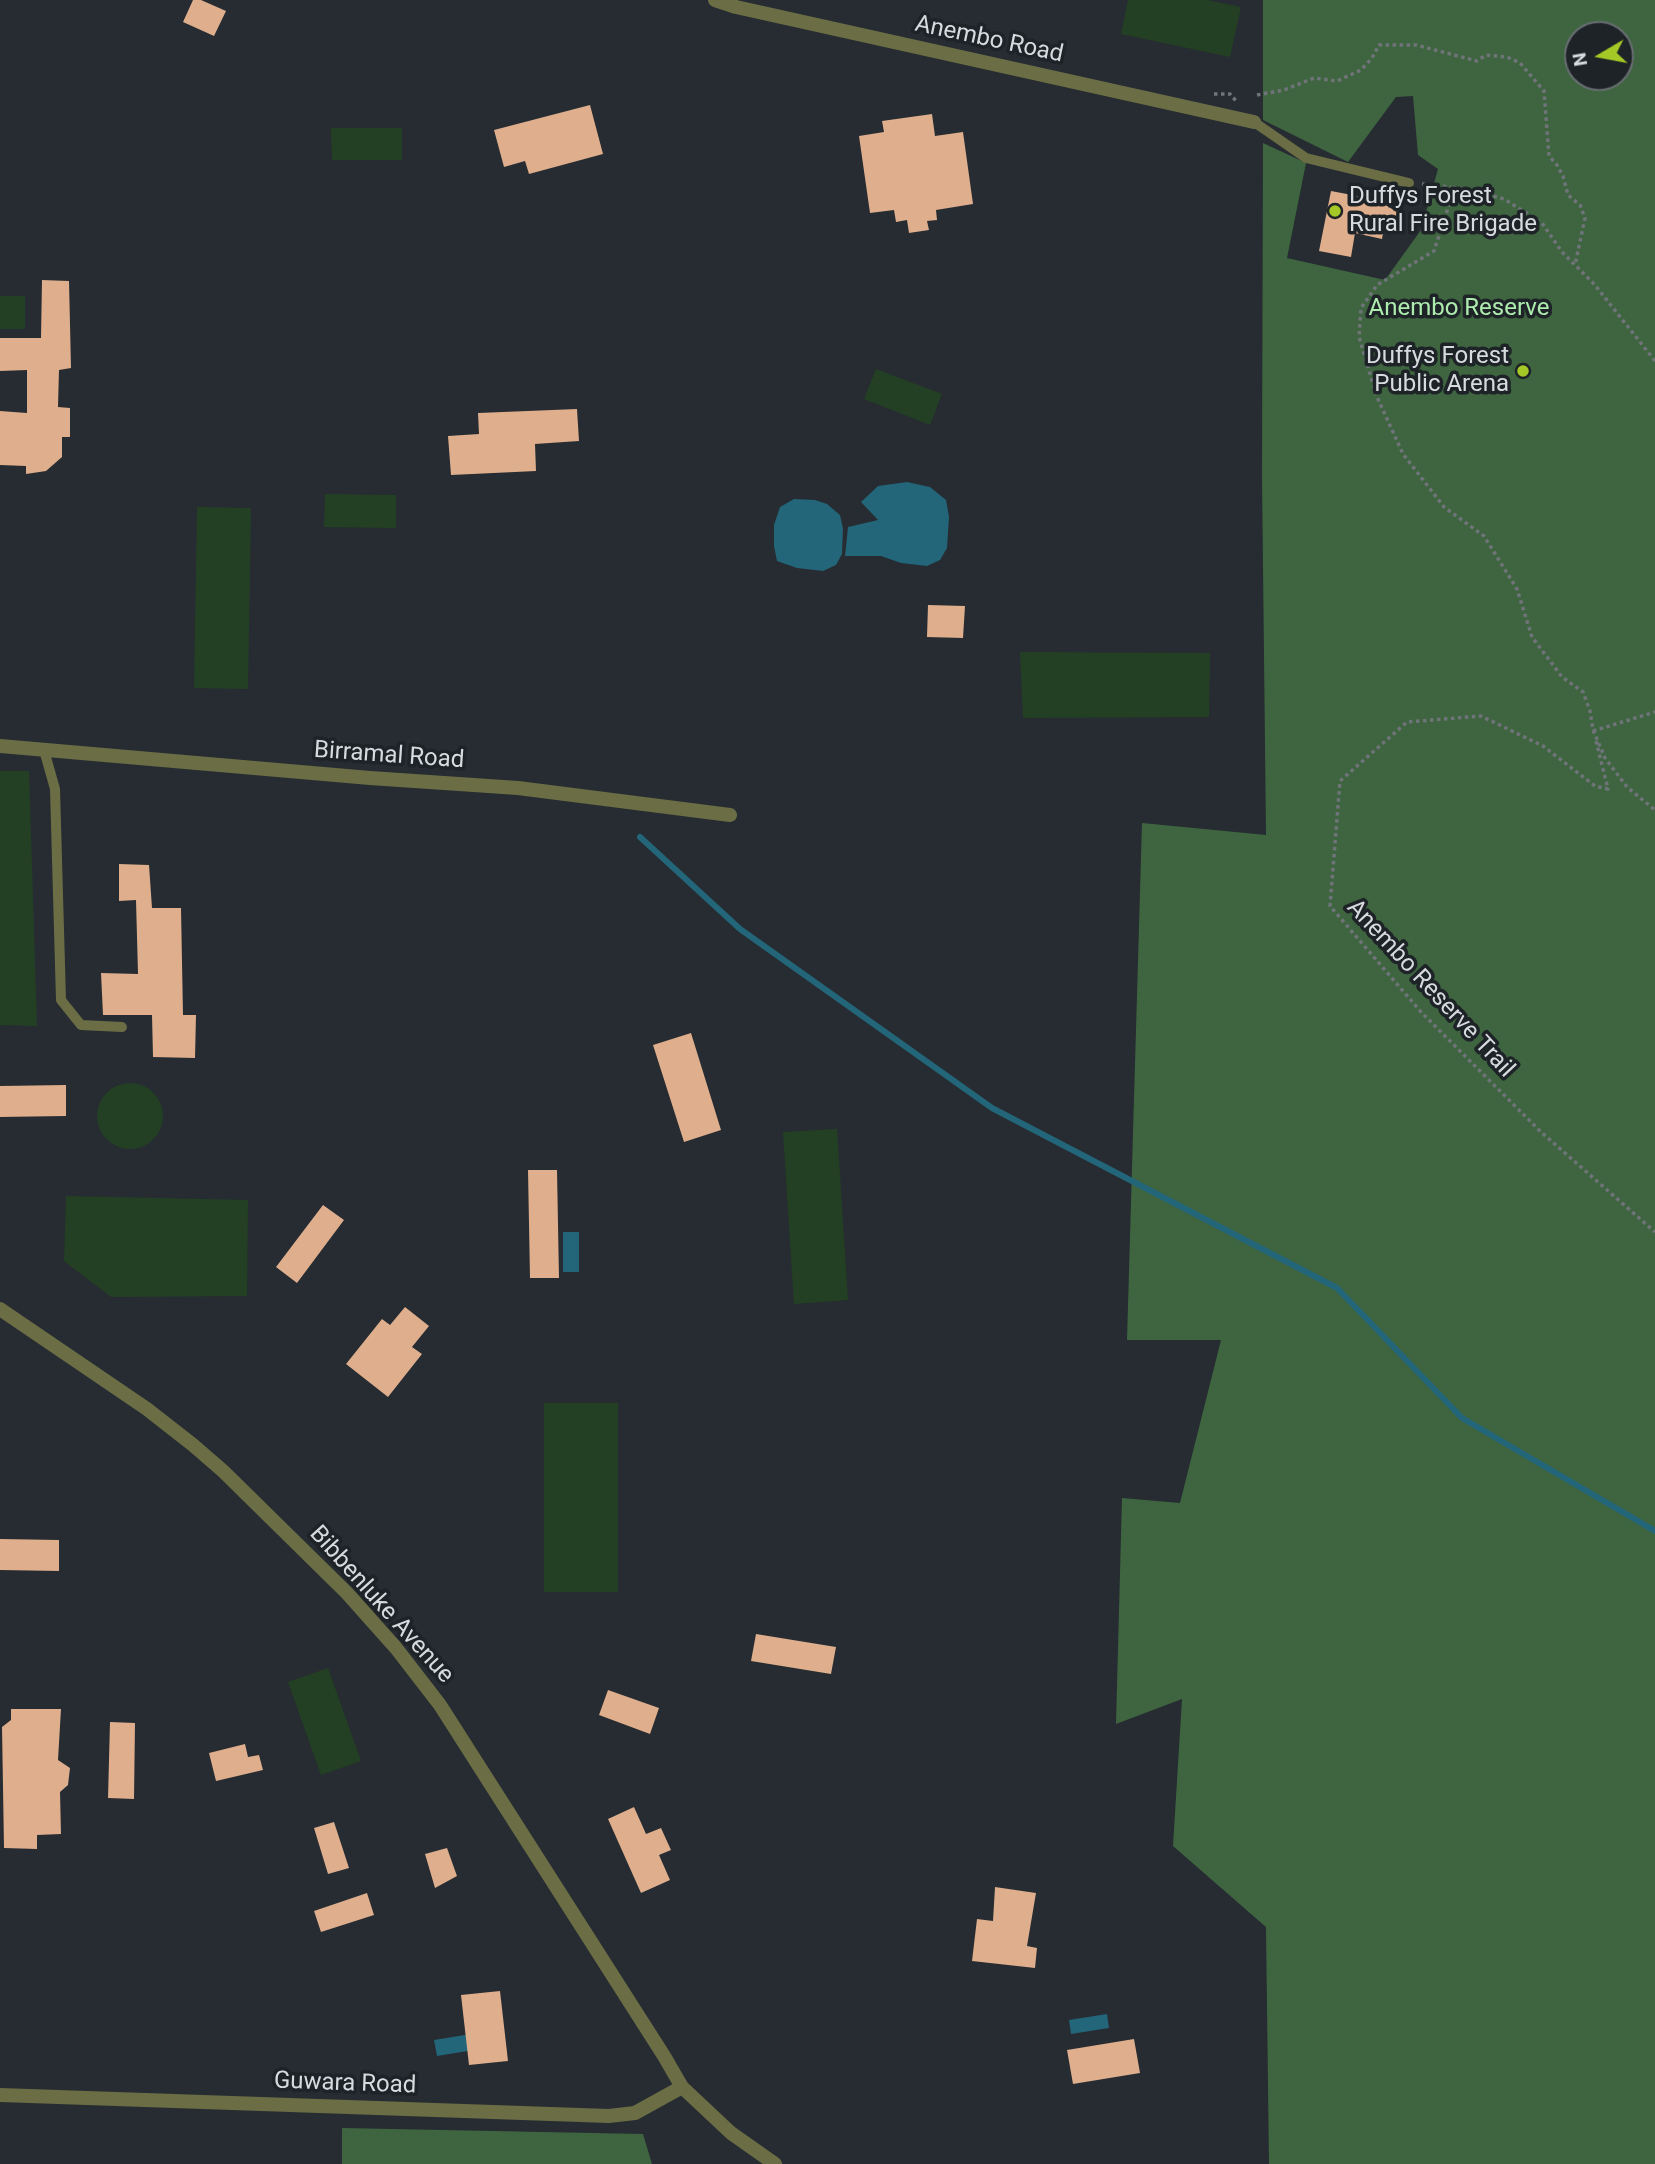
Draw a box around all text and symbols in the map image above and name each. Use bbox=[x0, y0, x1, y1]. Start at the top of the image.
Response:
street label: Anembo Road bbox=[912, 10, 1066, 70]
north arrow bbox=[1564, 21, 1634, 91]
text: N bbox=[1567, 51, 1592, 68]
place label: Duffys Forest Rural Fire Brigade bbox=[1349, 183, 1537, 239]
marker: Duffys Forest Rural Fire Brigade bbox=[1327, 203, 1343, 219]
park label: Anembo Reserve bbox=[1369, 295, 1549, 323]
place label: Duffys Forest Public Arena bbox=[1366, 343, 1509, 399]
marker: Duffys Forest Public Arena bbox=[1515, 363, 1531, 379]
street label: Birramal Road bbox=[313, 736, 465, 776]
street label: Anembo Reserve Trail bbox=[1340, 894, 1520, 1084]
street label: Bibbenluke Avenue bbox=[303, 1520, 459, 1690]
street label: Guwara Road bbox=[273, 2067, 417, 2101]

